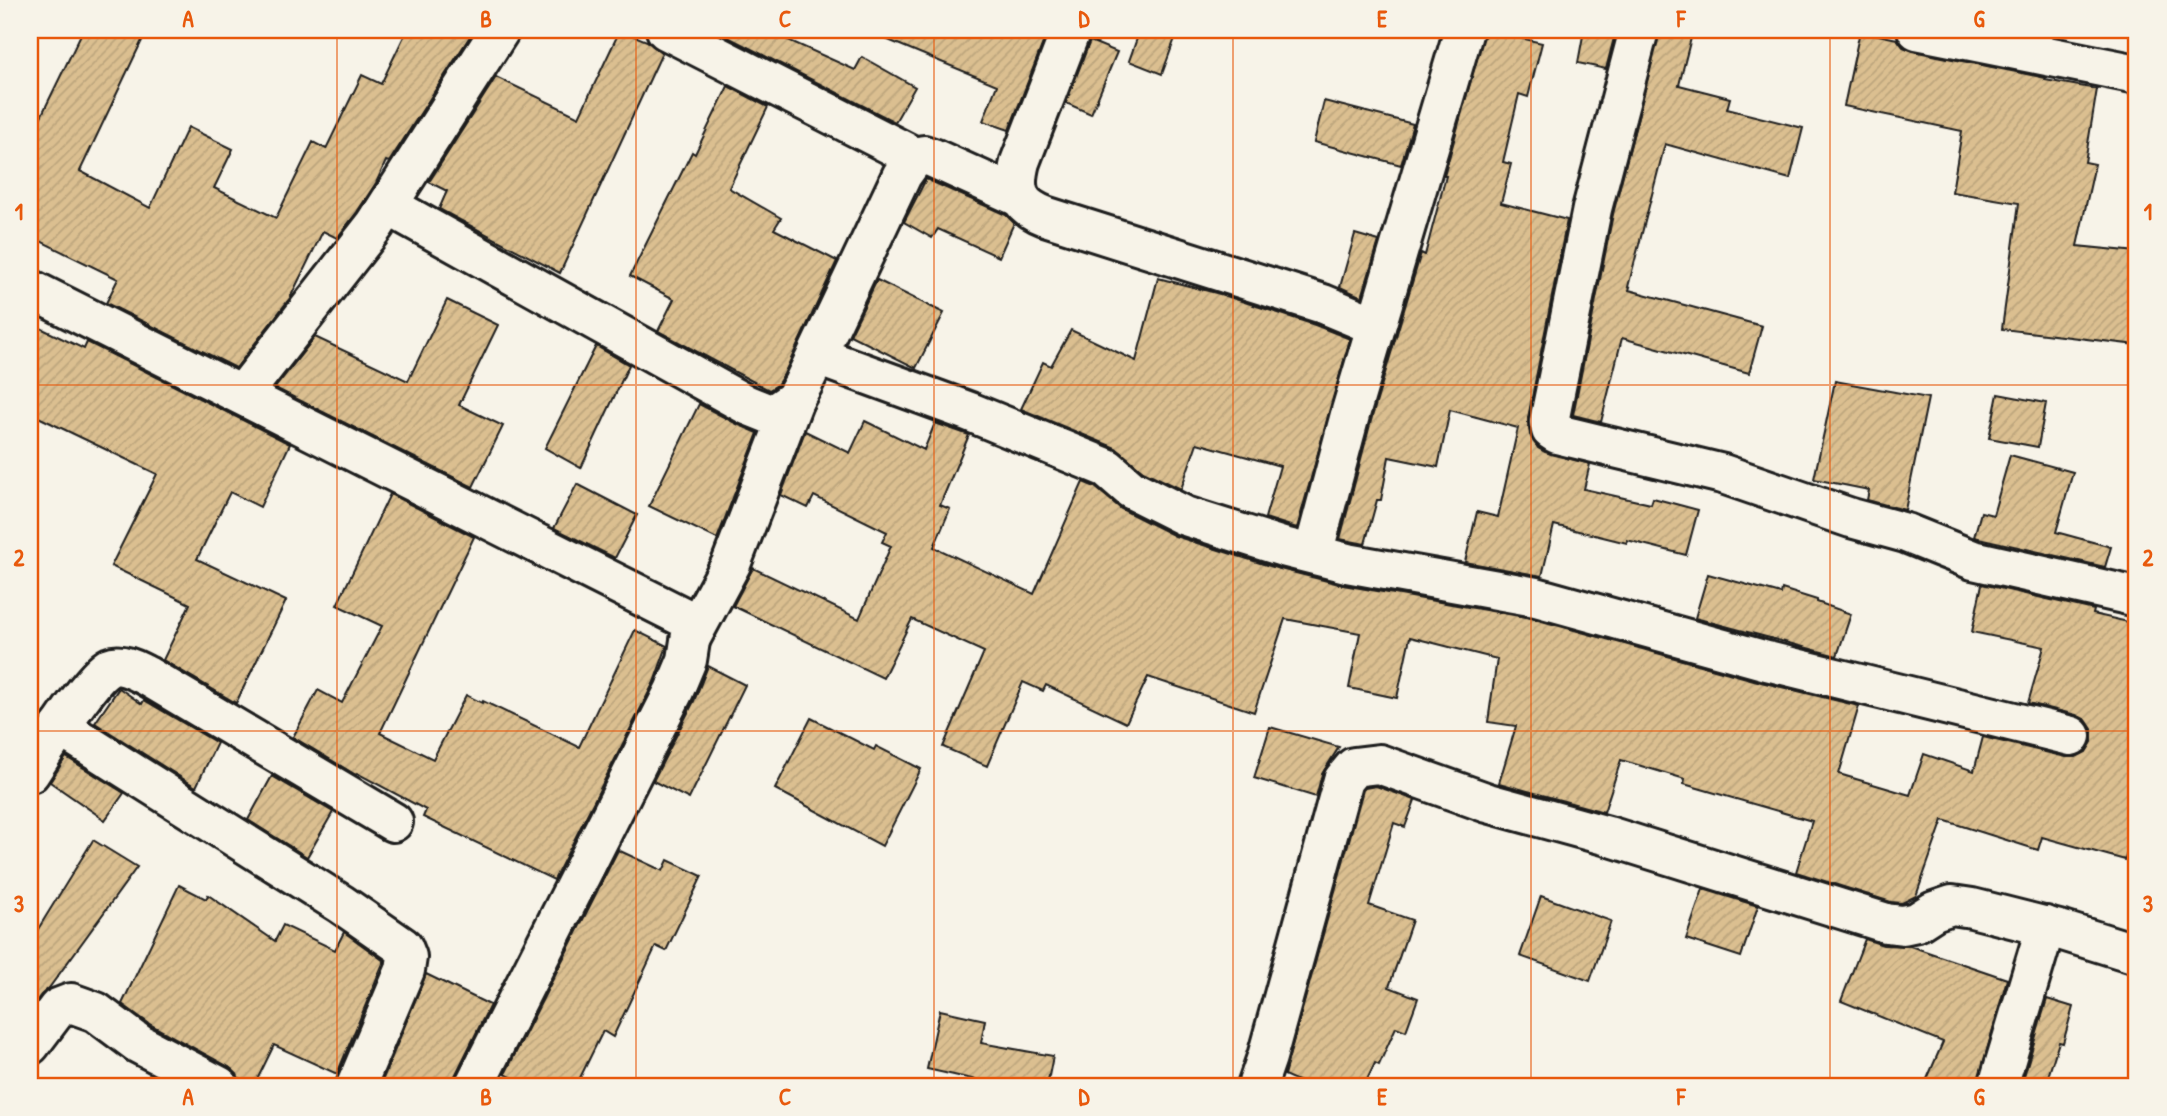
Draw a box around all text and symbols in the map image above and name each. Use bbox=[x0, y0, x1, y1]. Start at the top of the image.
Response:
text: A bbox=[182, 3, 194, 34]
text: B bbox=[480, 3, 492, 34]
text: C bbox=[779, 3, 791, 34]
text: D bbox=[1079, 3, 1091, 34]
text: E bbox=[1377, 3, 1388, 34]
text: F bbox=[1676, 3, 1687, 34]
text: G bbox=[1973, 3, 1985, 34]
text: 1 bbox=[15, 196, 23, 227]
text: 1 bbox=[2144, 196, 2152, 227]
text: 2 bbox=[14, 542, 25, 573]
text: 2 bbox=[2143, 542, 2154, 573]
text: 3 bbox=[14, 888, 24, 919]
text: 3 bbox=[2143, 888, 2153, 919]
text: A bbox=[182, 1081, 194, 1112]
text: B bbox=[480, 1081, 492, 1112]
text: C bbox=[779, 1081, 791, 1112]
text: D bbox=[1079, 1081, 1091, 1112]
text: E bbox=[1377, 1081, 1388, 1112]
text: F bbox=[1676, 1081, 1687, 1112]
text: G bbox=[1973, 1081, 1985, 1112]

